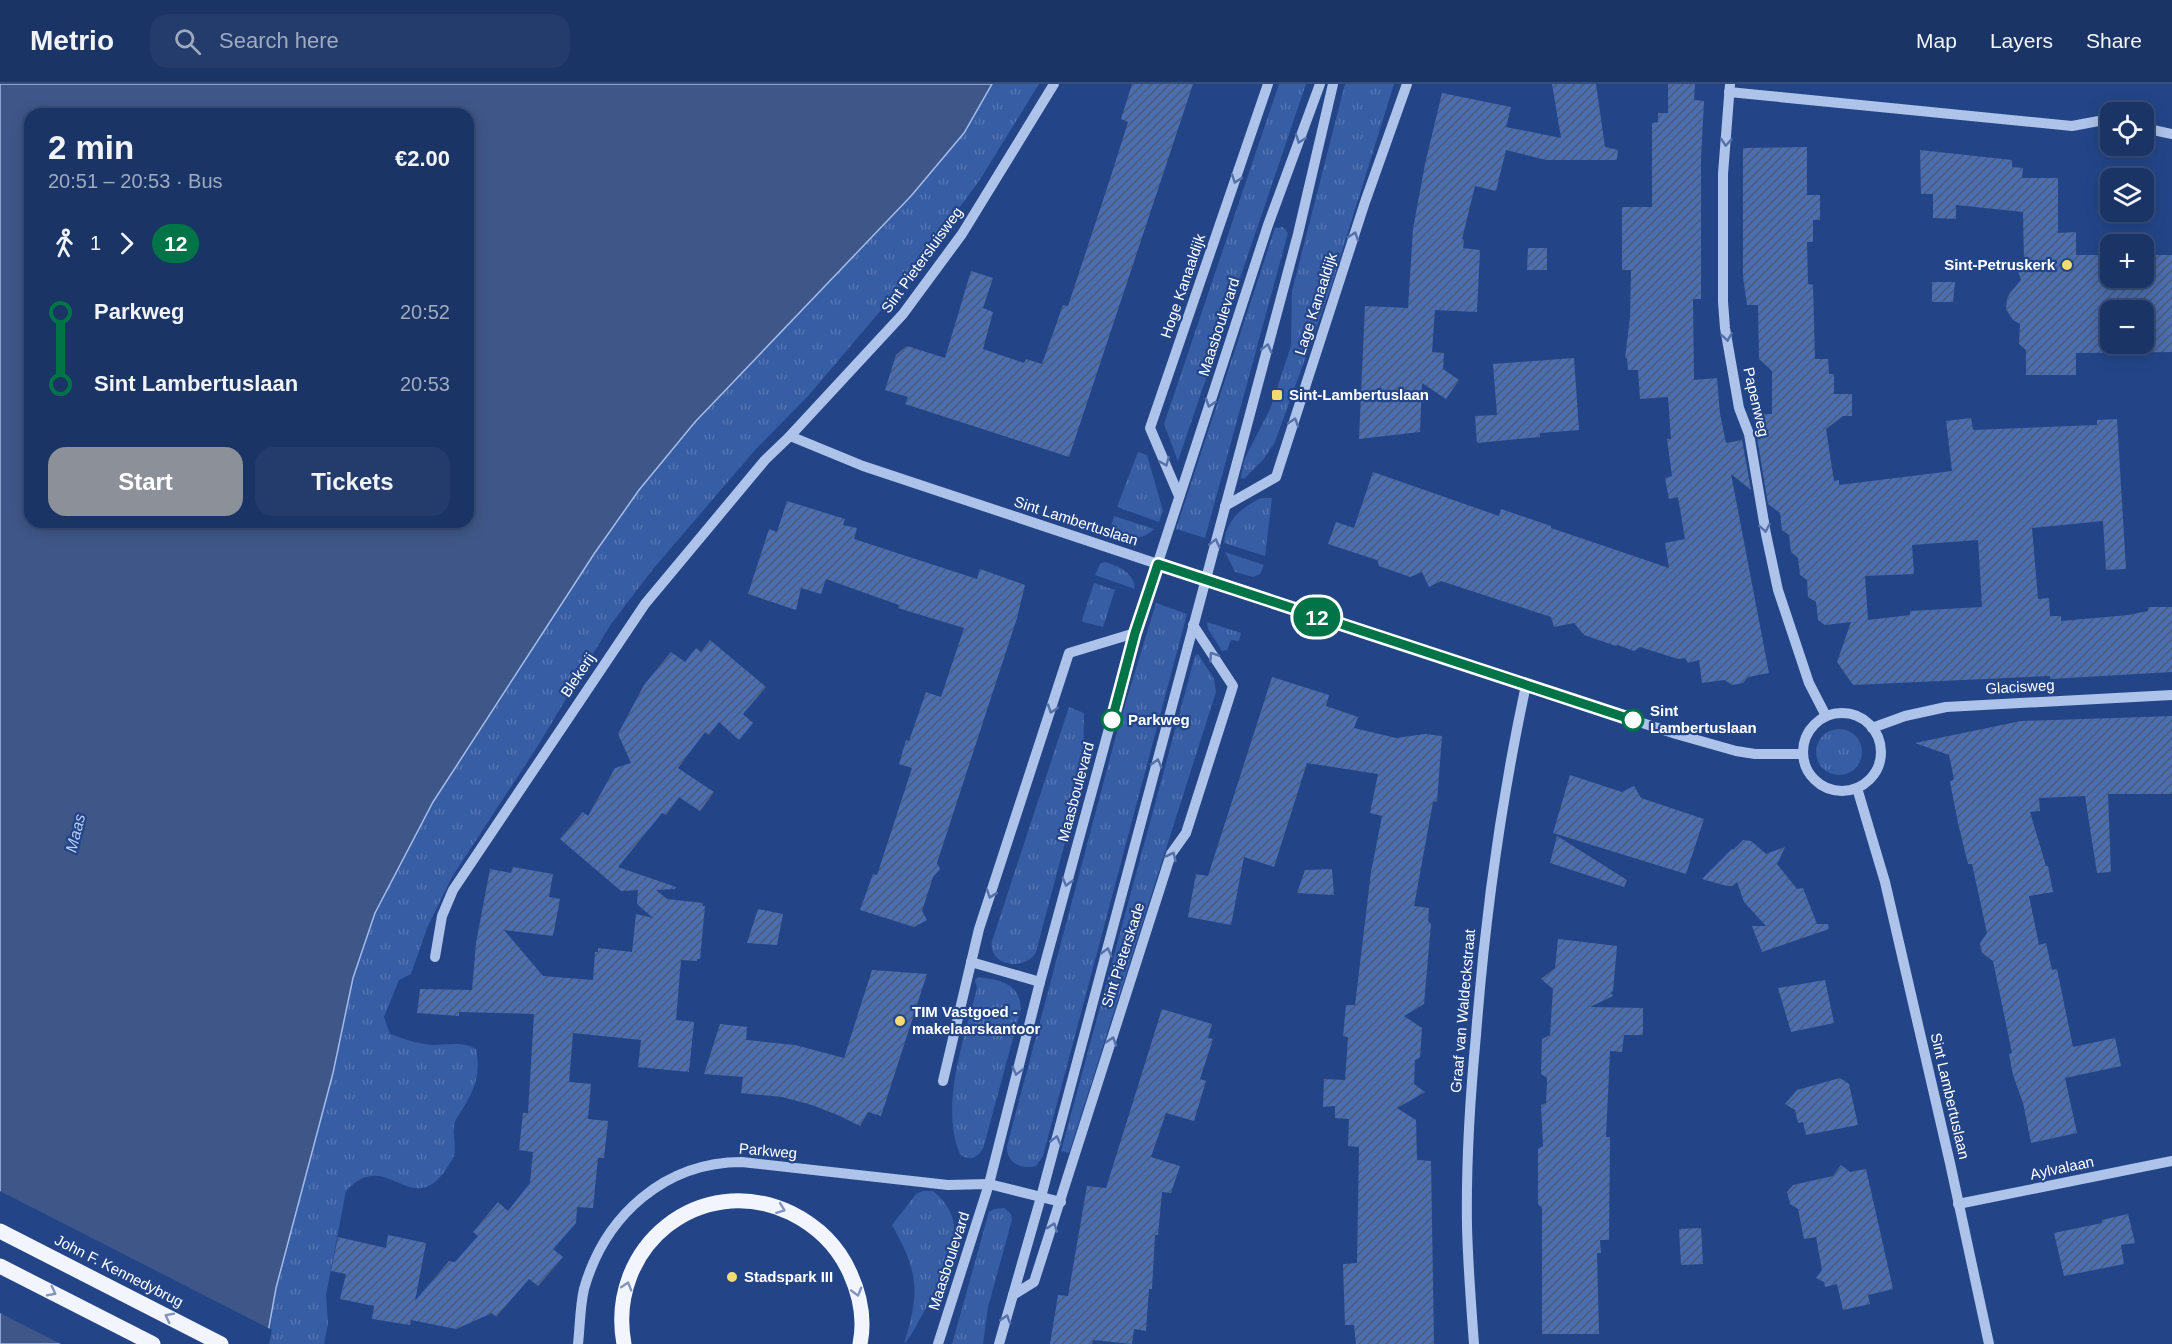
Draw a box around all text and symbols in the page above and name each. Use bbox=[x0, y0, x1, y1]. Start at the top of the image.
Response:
search box bbox=[150, 14, 570, 68]
text: Metrio bbox=[30, 25, 114, 56]
icon: search bbox=[171, 25, 204, 58]
text: Search here bbox=[219, 28, 339, 53]
text: Map bbox=[1916, 29, 1957, 52]
text: Layers bbox=[1990, 29, 2053, 52]
text: Share bbox=[2086, 29, 2142, 52]
map controls bbox=[2100, 102, 2154, 354]
button: locate bbox=[2100, 102, 2154, 156]
text: 2 min bbox=[48, 129, 134, 166]
one-way arrow bbox=[1294, 133, 1307, 144]
one-way arrow bbox=[1719, 138, 1732, 147]
text: €2.00 bbox=[395, 146, 450, 171]
button: layers bbox=[2100, 168, 2154, 222]
text: 20:51 – 20:53 · Bus bbox=[48, 170, 223, 192]
one-way arrow bbox=[1230, 173, 1243, 184]
street label: Sint Pietersluisweg bbox=[877, 203, 966, 316]
icon: walk bbox=[48, 227, 81, 260]
icon: forward bbox=[110, 227, 143, 260]
street label: Hoge Kanaaldijk bbox=[1157, 231, 1209, 340]
one-way arrow bbox=[1347, 231, 1359, 242]
text: 1 bbox=[90, 232, 101, 254]
text: 12 bbox=[164, 232, 187, 255]
button: + bbox=[2100, 234, 2154, 288]
street label: Lage Kanaaldijk bbox=[1291, 250, 1340, 357]
place label: Sint-Petruskerk bbox=[1944, 256, 2056, 273]
marker: Sint-Petruskerk bbox=[2060, 258, 2074, 272]
street label: Maasboulevard bbox=[1195, 275, 1242, 378]
text: Parkweg bbox=[94, 299, 185, 324]
button: − bbox=[2100, 300, 2154, 354]
text: 20:52 bbox=[400, 301, 450, 323]
one-way arrow bbox=[1720, 332, 1732, 342]
one-way arrow bbox=[1260, 343, 1273, 353]
street label: Papenweg bbox=[1740, 365, 1773, 438]
text: Sint Lambertuslaan bbox=[94, 371, 298, 396]
text: 20:53 bbox=[400, 373, 450, 395]
place label: Sint-Lambertuslaan bbox=[1289, 386, 1429, 403]
marker: Sint-Lambertuslaan bbox=[1270, 388, 1284, 402]
one-way arrow bbox=[1204, 397, 1217, 408]
one-way arrow bbox=[1287, 417, 1299, 428]
button: Start bbox=[48, 447, 243, 516]
button: Tickets bbox=[255, 447, 450, 516]
one-way arrow bbox=[1158, 456, 1170, 467]
street label: Sint Lambertuslaan bbox=[1012, 492, 1140, 549]
one-way arrow bbox=[1758, 522, 1771, 532]
one-way arrow bbox=[1207, 538, 1220, 548]
line badge: 12 bbox=[1290, 598, 1344, 636]
text: 12 bbox=[1305, 606, 1329, 629]
street label: Blekerij bbox=[557, 650, 598, 700]
one-way arrow bbox=[1209, 651, 1220, 662]
street label: Glacisweg bbox=[1985, 676, 2055, 697]
place label: Sint Lambertuslaan bbox=[1650, 702, 1757, 736]
one-way arrow bbox=[1046, 703, 1059, 714]
marker: Parkweg bbox=[1101, 709, 1123, 731]
marker: Sint Lambertuslaan bbox=[1622, 709, 1644, 731]
place label: Parkweg bbox=[1128, 711, 1190, 728]
street label: Maasboulevard bbox=[1054, 740, 1097, 844]
one-way arrow bbox=[1149, 759, 1162, 769]
water label: Maas bbox=[63, 812, 88, 854]
one-way arrow bbox=[1165, 851, 1177, 862]
one-way arrow bbox=[1062, 877, 1075, 887]
one-way arrow bbox=[985, 888, 998, 899]
street label: Sint Pieterskade bbox=[1098, 900, 1147, 1009]
street label: Graaf van Waldeckstraat bbox=[1447, 927, 1478, 1094]
one-way arrow bbox=[1099, 947, 1112, 957]
place label: TIM Vastgoed - makelaarskantoor bbox=[912, 1003, 1041, 1037]
marker: TIM Vastgoed - makelaarskantoor bbox=[893, 1014, 907, 1028]
street label: Sint Lambertuslaan bbox=[1928, 1031, 1973, 1161]
one-way arrow bbox=[1105, 1036, 1117, 1047]
one-way arrow bbox=[1012, 1066, 1025, 1076]
one-way arrow bbox=[1049, 1135, 1061, 1146]
street label: Parkweg bbox=[738, 1139, 798, 1162]
street label: Aylvalaan bbox=[2028, 1152, 2095, 1183]
one-way arrow bbox=[775, 1202, 786, 1214]
street label: Maasboulevard bbox=[925, 1209, 972, 1312]
one-way arrow bbox=[1046, 1222, 1058, 1233]
street label: John F. Kennedybrug bbox=[52, 1231, 186, 1310]
place label: Stadspark III bbox=[744, 1268, 833, 1285]
marker: Stadspark III bbox=[725, 1270, 739, 1284]
one-way arrow bbox=[620, 1281, 632, 1292]
one-way arrow bbox=[46, 1285, 57, 1297]
one-way arrow bbox=[850, 1286, 862, 1297]
one-way arrow bbox=[165, 1313, 176, 1325]
one-way arrow bbox=[999, 1315, 1011, 1325]

